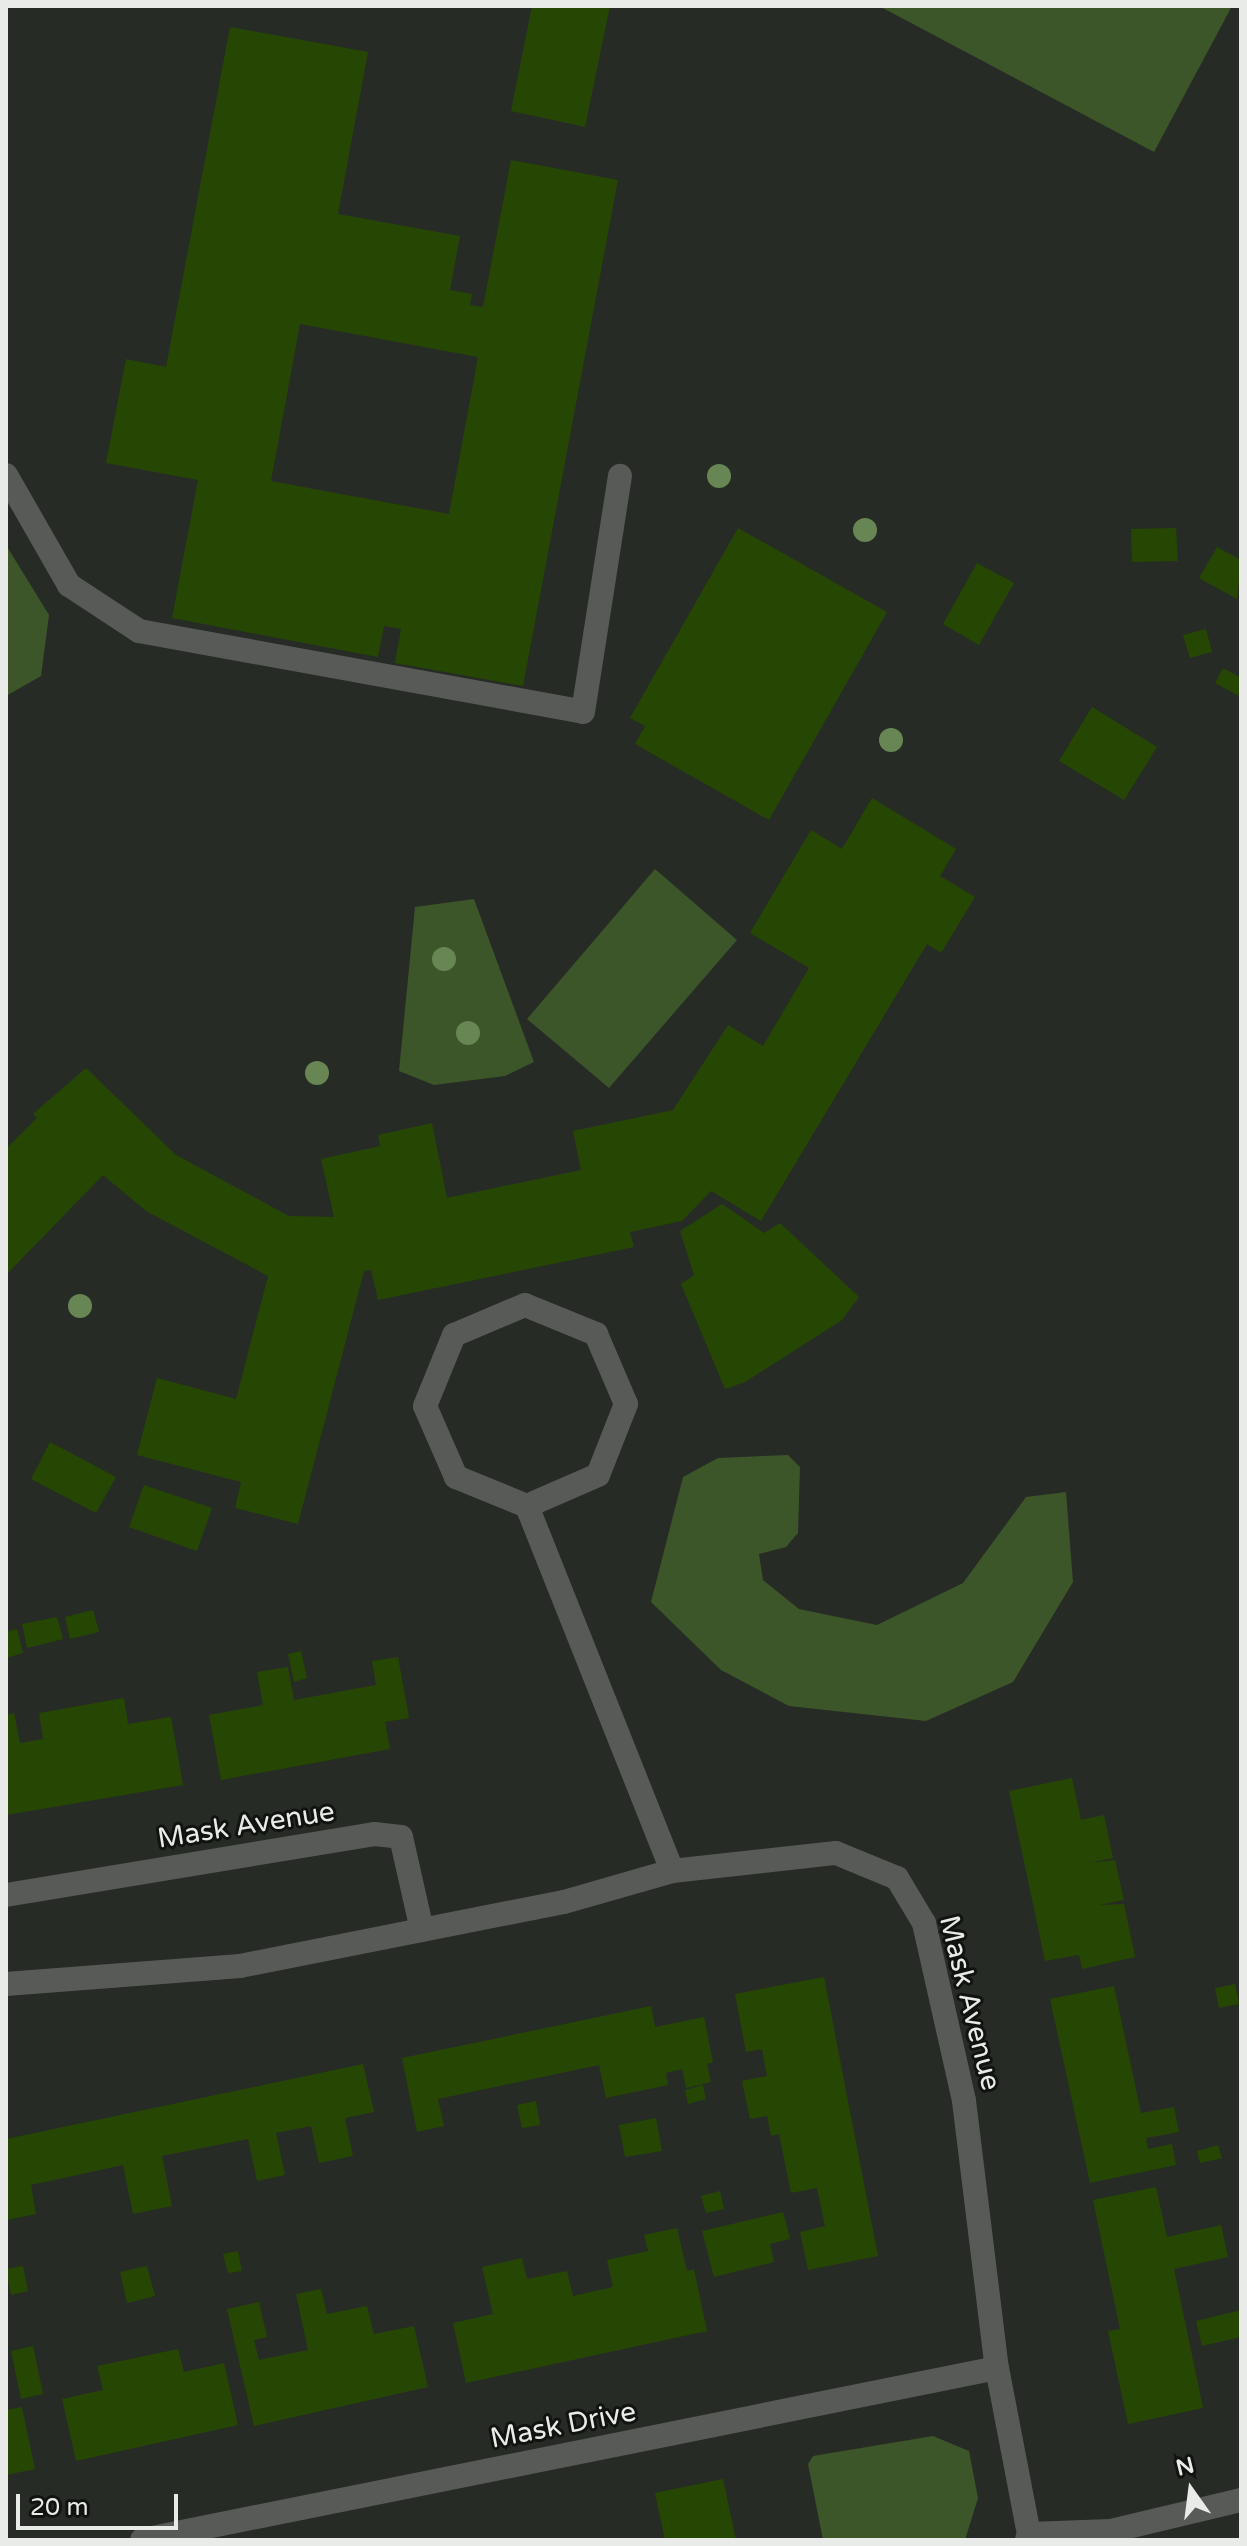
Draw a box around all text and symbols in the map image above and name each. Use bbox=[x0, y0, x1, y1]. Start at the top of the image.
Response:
street label: Mask Avenue bbox=[155, 1794, 337, 1856]
street label: Mask Avenue bbox=[932, 1912, 1008, 2094]
street label: Mask Drive bbox=[487, 2394, 639, 2456]
north arrow bbox=[1151, 2450, 1231, 2530]
text: N bbox=[1173, 2452, 1197, 2481]
scale bar bbox=[20, 2478, 182, 2528]
text: 20 m bbox=[30, 2493, 88, 2522]

